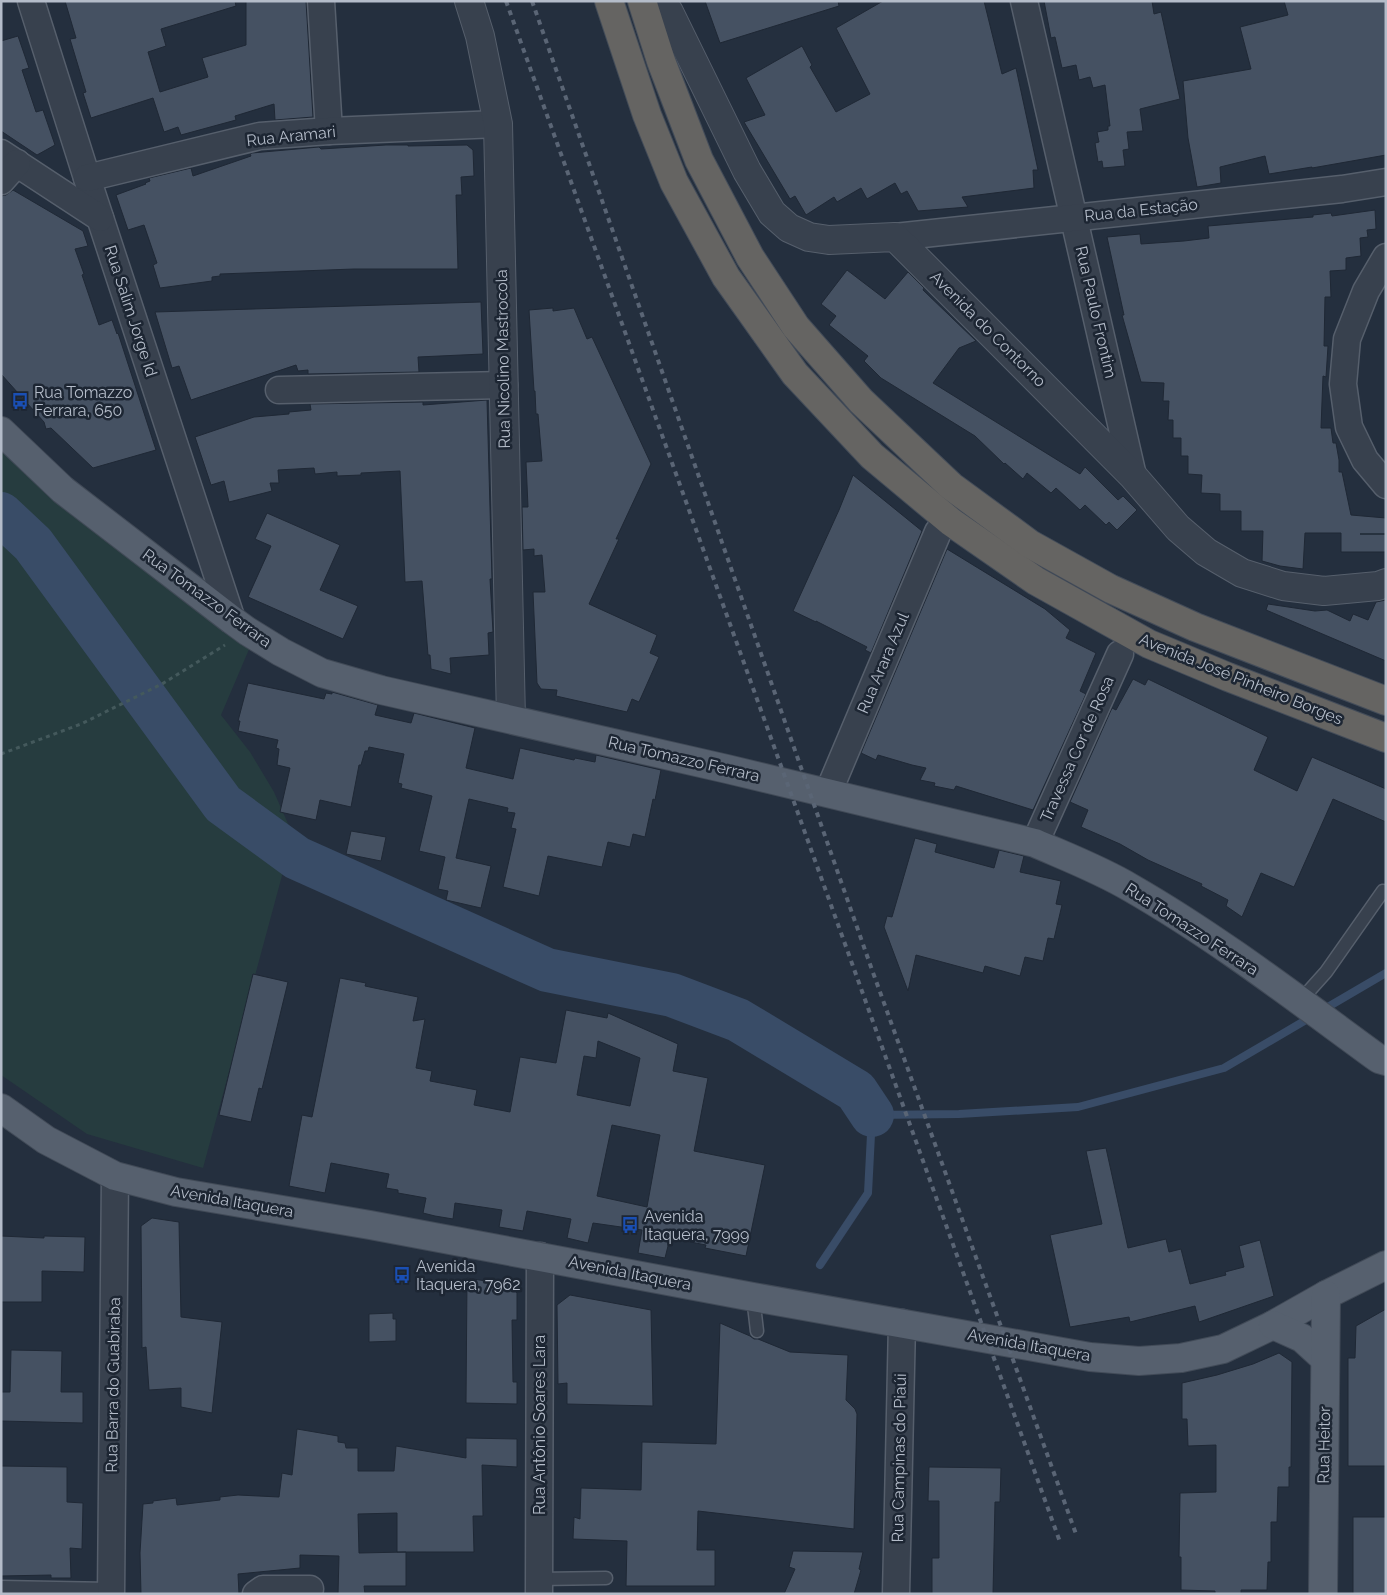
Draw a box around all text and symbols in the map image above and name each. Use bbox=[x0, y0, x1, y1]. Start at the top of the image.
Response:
street label: Rua Aramari bbox=[245, 122, 337, 150]
street label: Rua da Estação bbox=[1083, 195, 1199, 225]
street label: Rua Salim Jorge Id bbox=[101, 243, 161, 379]
street label: Rua Paulo Frontim bbox=[1072, 244, 1120, 380]
street label: Avenida do Contorno bbox=[926, 267, 1050, 391]
street label: Rua Nicolino Mastrocola bbox=[492, 269, 514, 449]
place label: Rua Tomazzo Ferrara, 650 bbox=[34, 383, 132, 420]
bus stop icon: Rua Tomazzo Ferrara, 650 bbox=[10, 391, 30, 411]
street label: Rua Tomazzo Ferrara bbox=[139, 545, 275, 651]
street label: Rua Arara Azul bbox=[853, 609, 913, 716]
street label: Avenida José Pinheiro Borges bbox=[1136, 629, 1346, 729]
street label: Travessa Cor de Rosa bbox=[1036, 673, 1118, 825]
street label: Rua Tomazzo Ferrara bbox=[606, 732, 762, 786]
street label: Rua Tomazzo Ferrara bbox=[1122, 879, 1262, 979]
street label: Avenida Itaquera bbox=[169, 1181, 295, 1221]
place label: Avenida Itaquera, 7999 bbox=[644, 1207, 749, 1244]
bus stop icon: Avenida Itaquera, 7999 bbox=[620, 1215, 640, 1235]
street label: Avenida Itaquera bbox=[567, 1252, 693, 1294]
place label: Avenida Itaquera, 7962 bbox=[416, 1257, 521, 1294]
bus stop icon: Avenida Itaquera, 7962 bbox=[392, 1265, 412, 1285]
street label: Rua Barra do Guabiraba bbox=[102, 1297, 124, 1473]
street label: Avenida Itaquera bbox=[966, 1325, 1092, 1365]
street label: Rua Antônio Soares Lara bbox=[530, 1335, 549, 1515]
street label: Rua Campinas do Piaúi bbox=[888, 1373, 910, 1543]
street label: Rua Heitor bbox=[1314, 1406, 1334, 1484]

